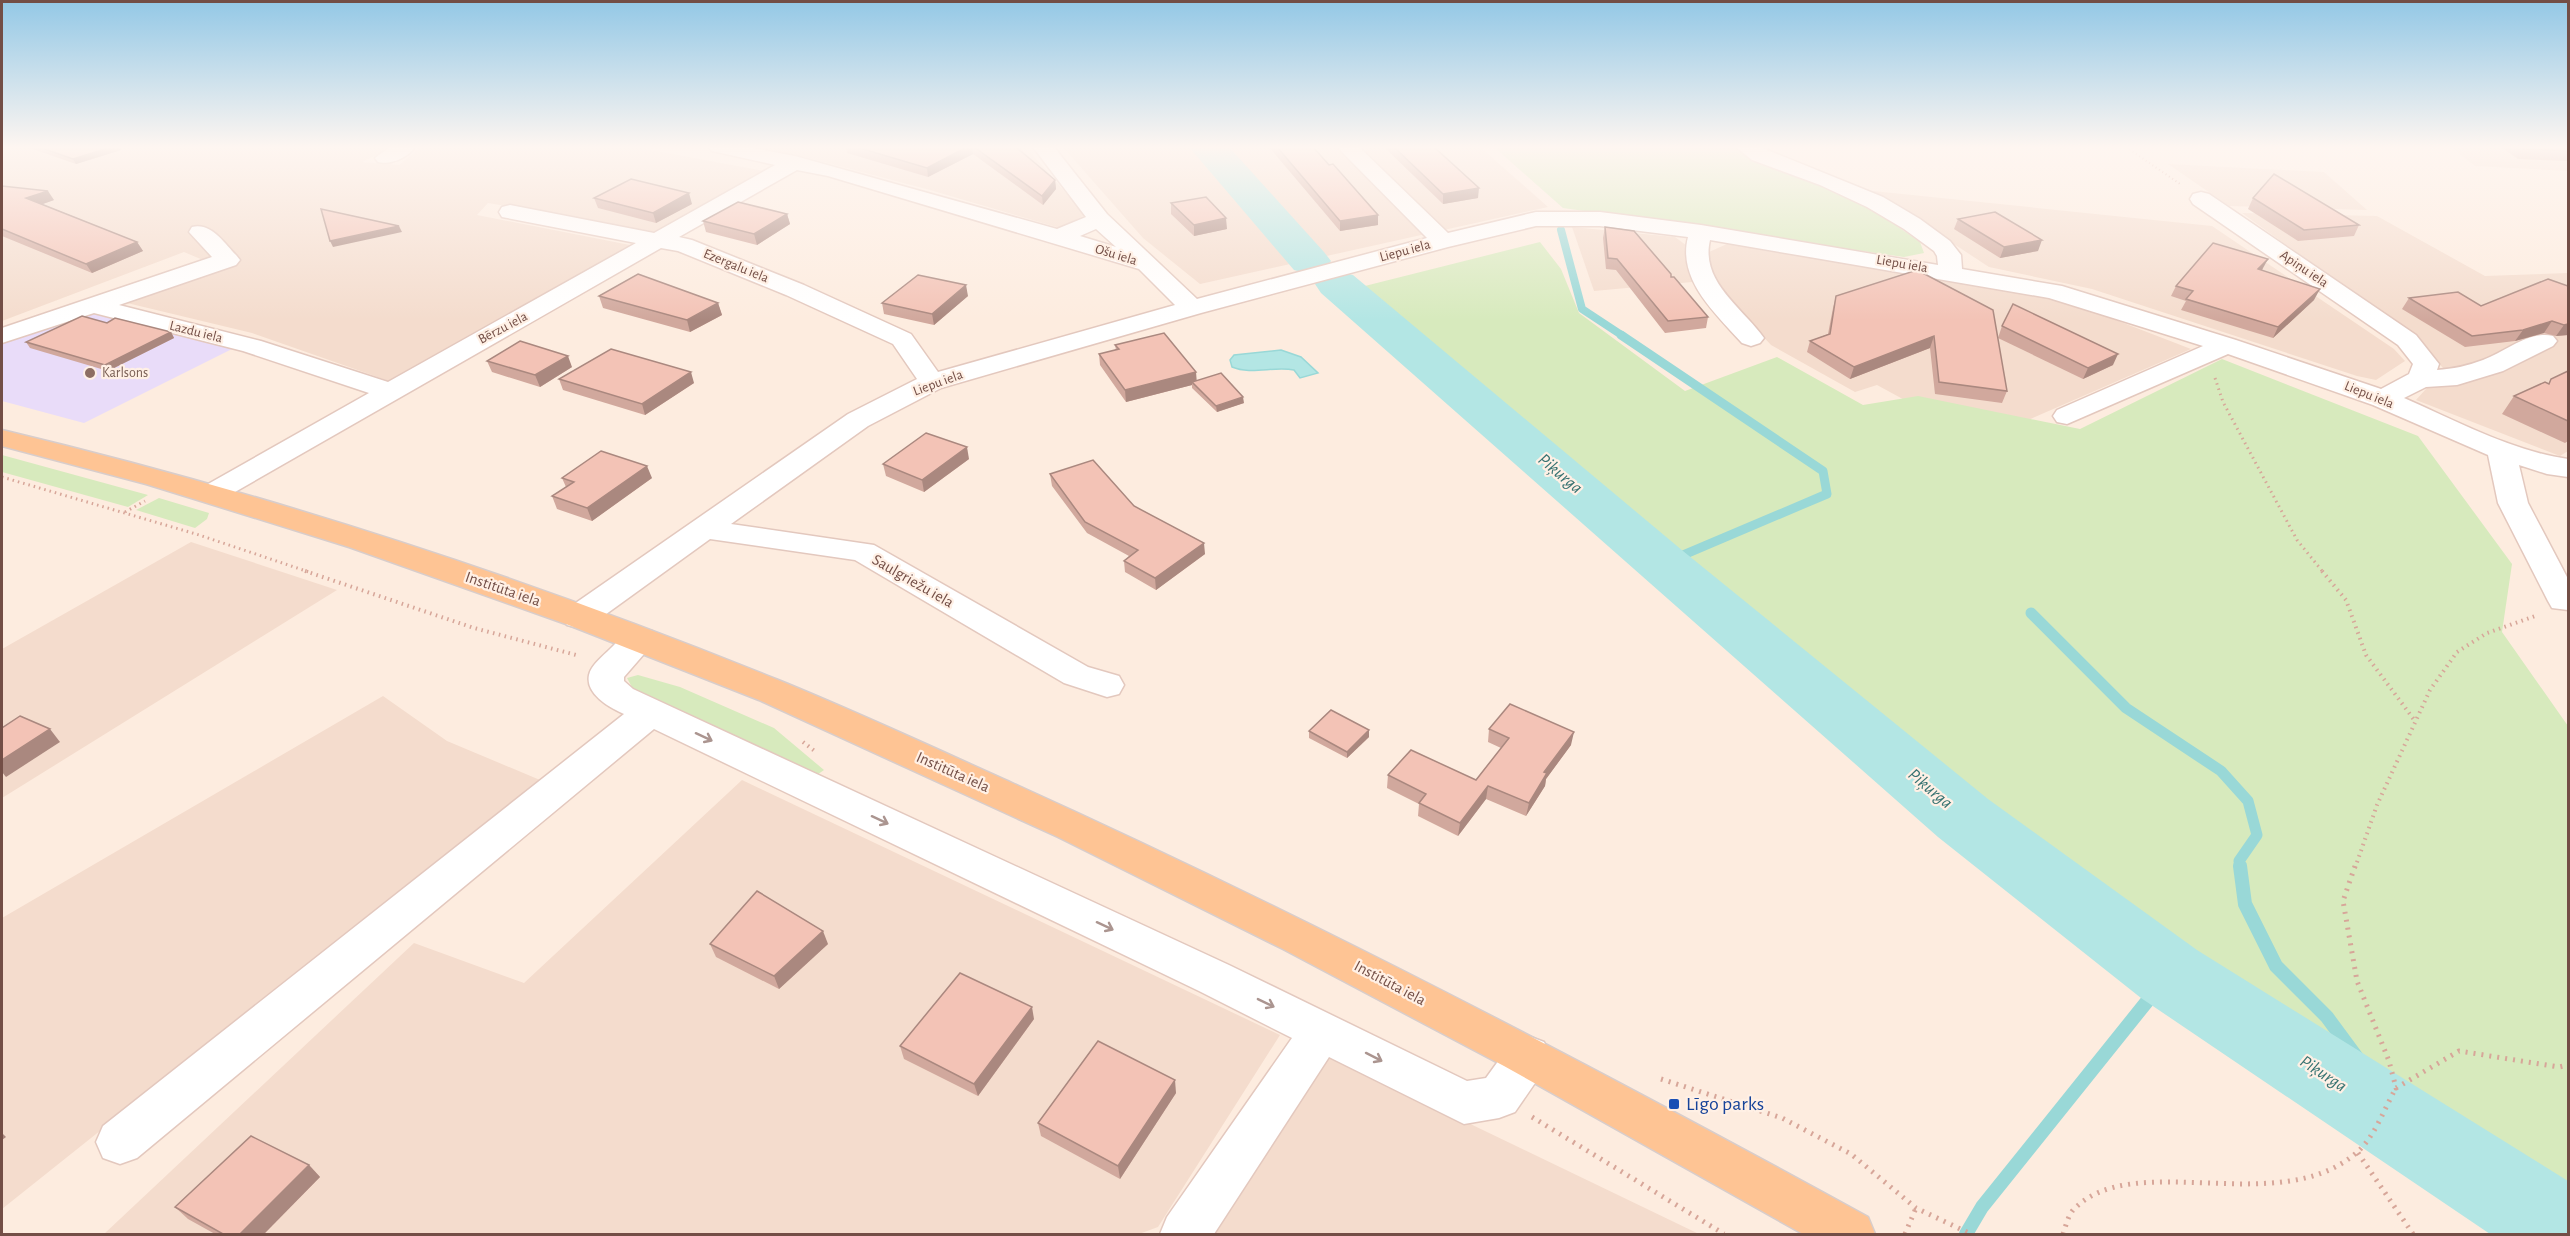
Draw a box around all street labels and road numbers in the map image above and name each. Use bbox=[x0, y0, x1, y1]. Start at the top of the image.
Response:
street label: Liepu iela bbox=[1378, 237, 1432, 264]
street label: Ošu iela bbox=[1093, 242, 1139, 268]
street label: Ezergalu iela bbox=[701, 247, 771, 286]
street label: Apiņu iela bbox=[2277, 248, 2331, 291]
street label: Liepu iela bbox=[1875, 253, 1929, 276]
street label: Bērzu iela bbox=[476, 309, 530, 347]
street label: Lazdu iela bbox=[168, 319, 225, 345]
street label: Liepu iela bbox=[911, 367, 965, 398]
street label: Liepu iela bbox=[2342, 379, 2396, 411]
street label: Saulgriežu iela bbox=[870, 551, 956, 611]
street label: Institūta iela bbox=[463, 569, 543, 609]
street label: Institūta iela bbox=[914, 749, 992, 795]
street label: Institūta iela bbox=[1352, 958, 1428, 1008]

